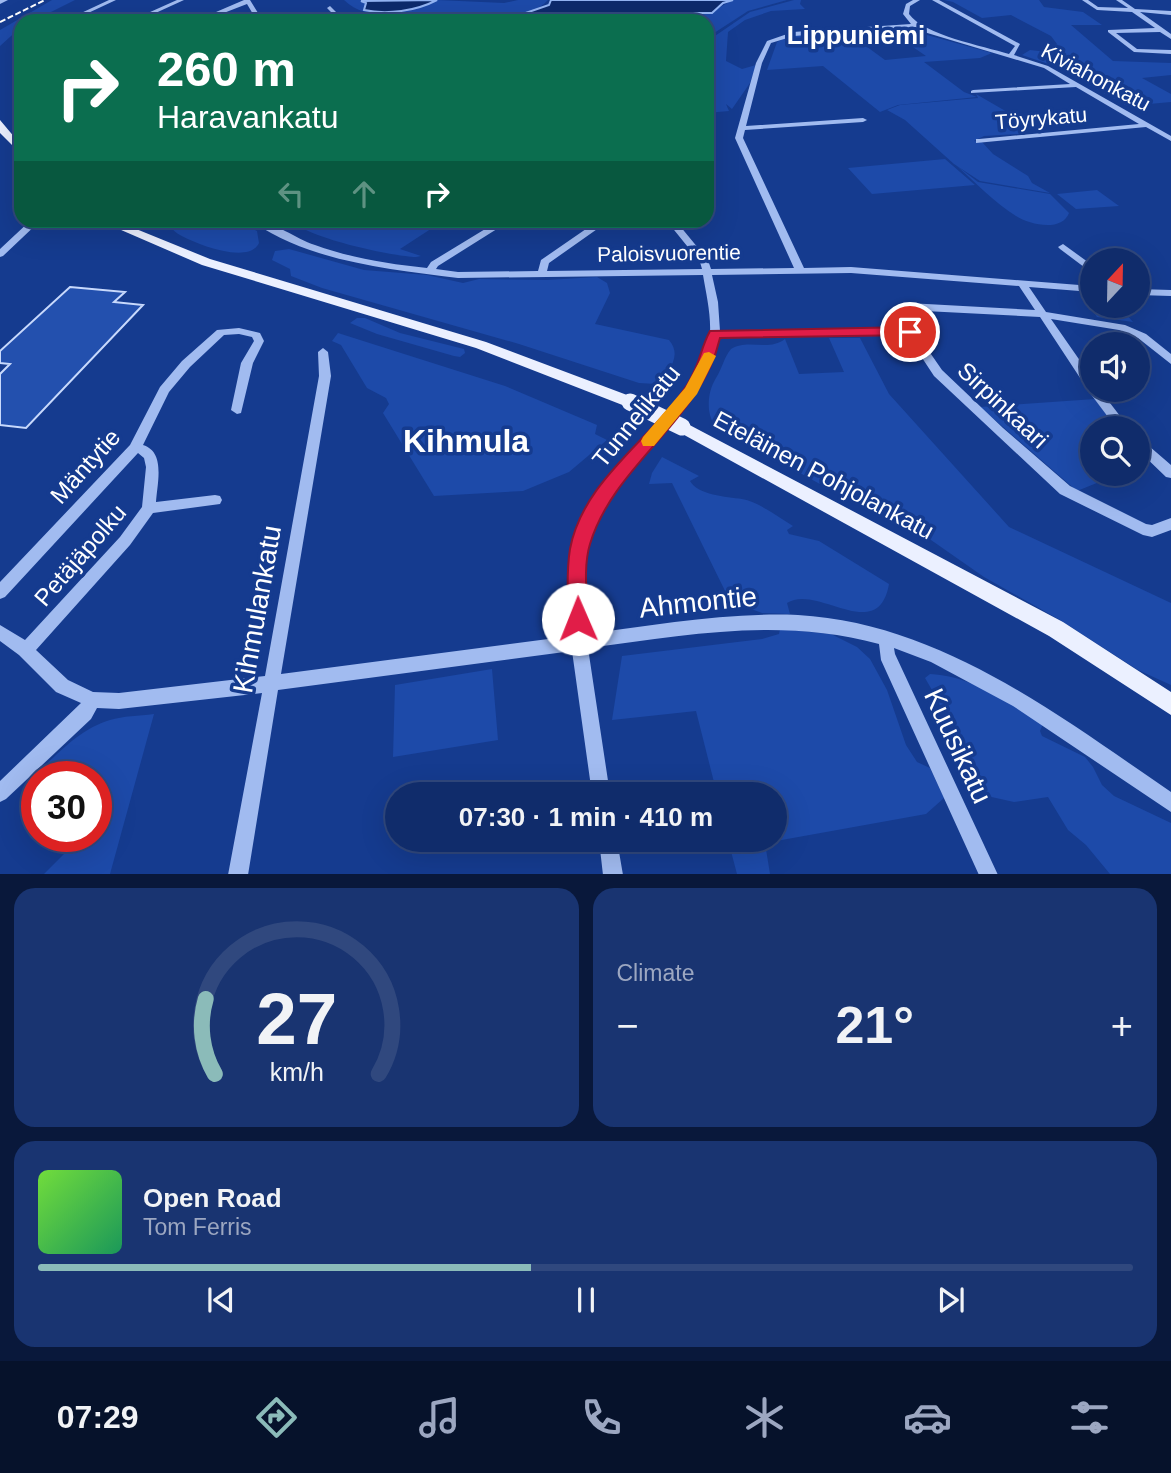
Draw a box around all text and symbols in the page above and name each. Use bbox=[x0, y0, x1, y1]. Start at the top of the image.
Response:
district label: Lippuniemi bbox=[787, 20, 925, 50]
street label: Kiviahonkatu bbox=[1038, 39, 1154, 115]
icon: right bbox=[42, 42, 133, 133]
text: 260 m bbox=[157, 42, 296, 96]
text: Haravankatu bbox=[157, 99, 338, 135]
street label: Töyrykatu bbox=[994, 103, 1088, 133]
icon: left bbox=[272, 175, 310, 213]
icon: ahead bbox=[345, 175, 383, 213]
icon: right bbox=[418, 175, 456, 213]
street label: Paloisvuorentie bbox=[597, 240, 741, 266]
north arrow bbox=[1080, 248, 1150, 318]
map controls bbox=[1080, 248, 1150, 486]
pin bbox=[880, 302, 940, 362]
icon: arrive bbox=[891, 313, 929, 351]
button: sound bbox=[1080, 332, 1150, 402]
street label: Sirpinkaari bbox=[952, 356, 1054, 454]
street label: Tunnelikatu bbox=[587, 360, 685, 472]
street label: Eteläinen Pohjolankatu bbox=[709, 405, 939, 545]
button: search bbox=[1080, 416, 1150, 486]
street label: Mäntytie bbox=[45, 423, 125, 509]
district label: Kihmula bbox=[403, 423, 529, 459]
street label: Petäjäpolku bbox=[29, 499, 131, 611]
street label: Kihmulankatu bbox=[227, 523, 287, 695]
street label: Ahmontie bbox=[638, 580, 758, 624]
position arrow bbox=[541, 582, 615, 656]
street label: Kuusikatu bbox=[918, 684, 998, 808]
speed limit sign: 30 bbox=[21, 761, 112, 852]
text: 07:30 · 1 min · 410 m bbox=[459, 802, 713, 832]
text: Climate bbox=[617, 960, 694, 986]
text: 27 bbox=[256, 978, 337, 1059]
text: 21° bbox=[835, 996, 914, 1054]
text: − bbox=[617, 1005, 639, 1047]
text: + bbox=[1111, 1005, 1133, 1047]
text: km/h bbox=[269, 1057, 323, 1085]
text: Open Road bbox=[143, 1183, 282, 1213]
text: Tom Ferris bbox=[143, 1214, 252, 1240]
icon: previous bbox=[202, 1281, 240, 1319]
icon: pause bbox=[567, 1281, 605, 1319]
icon: next bbox=[932, 1281, 970, 1319]
icon: directions bbox=[252, 1393, 301, 1442]
icon: music bbox=[415, 1393, 464, 1442]
icon: phone bbox=[577, 1393, 626, 1442]
icon: climate bbox=[740, 1393, 789, 1442]
icon: car bbox=[903, 1393, 952, 1442]
icon: filters bbox=[1065, 1393, 1114, 1442]
text: 07:29 bbox=[57, 1399, 139, 1435]

